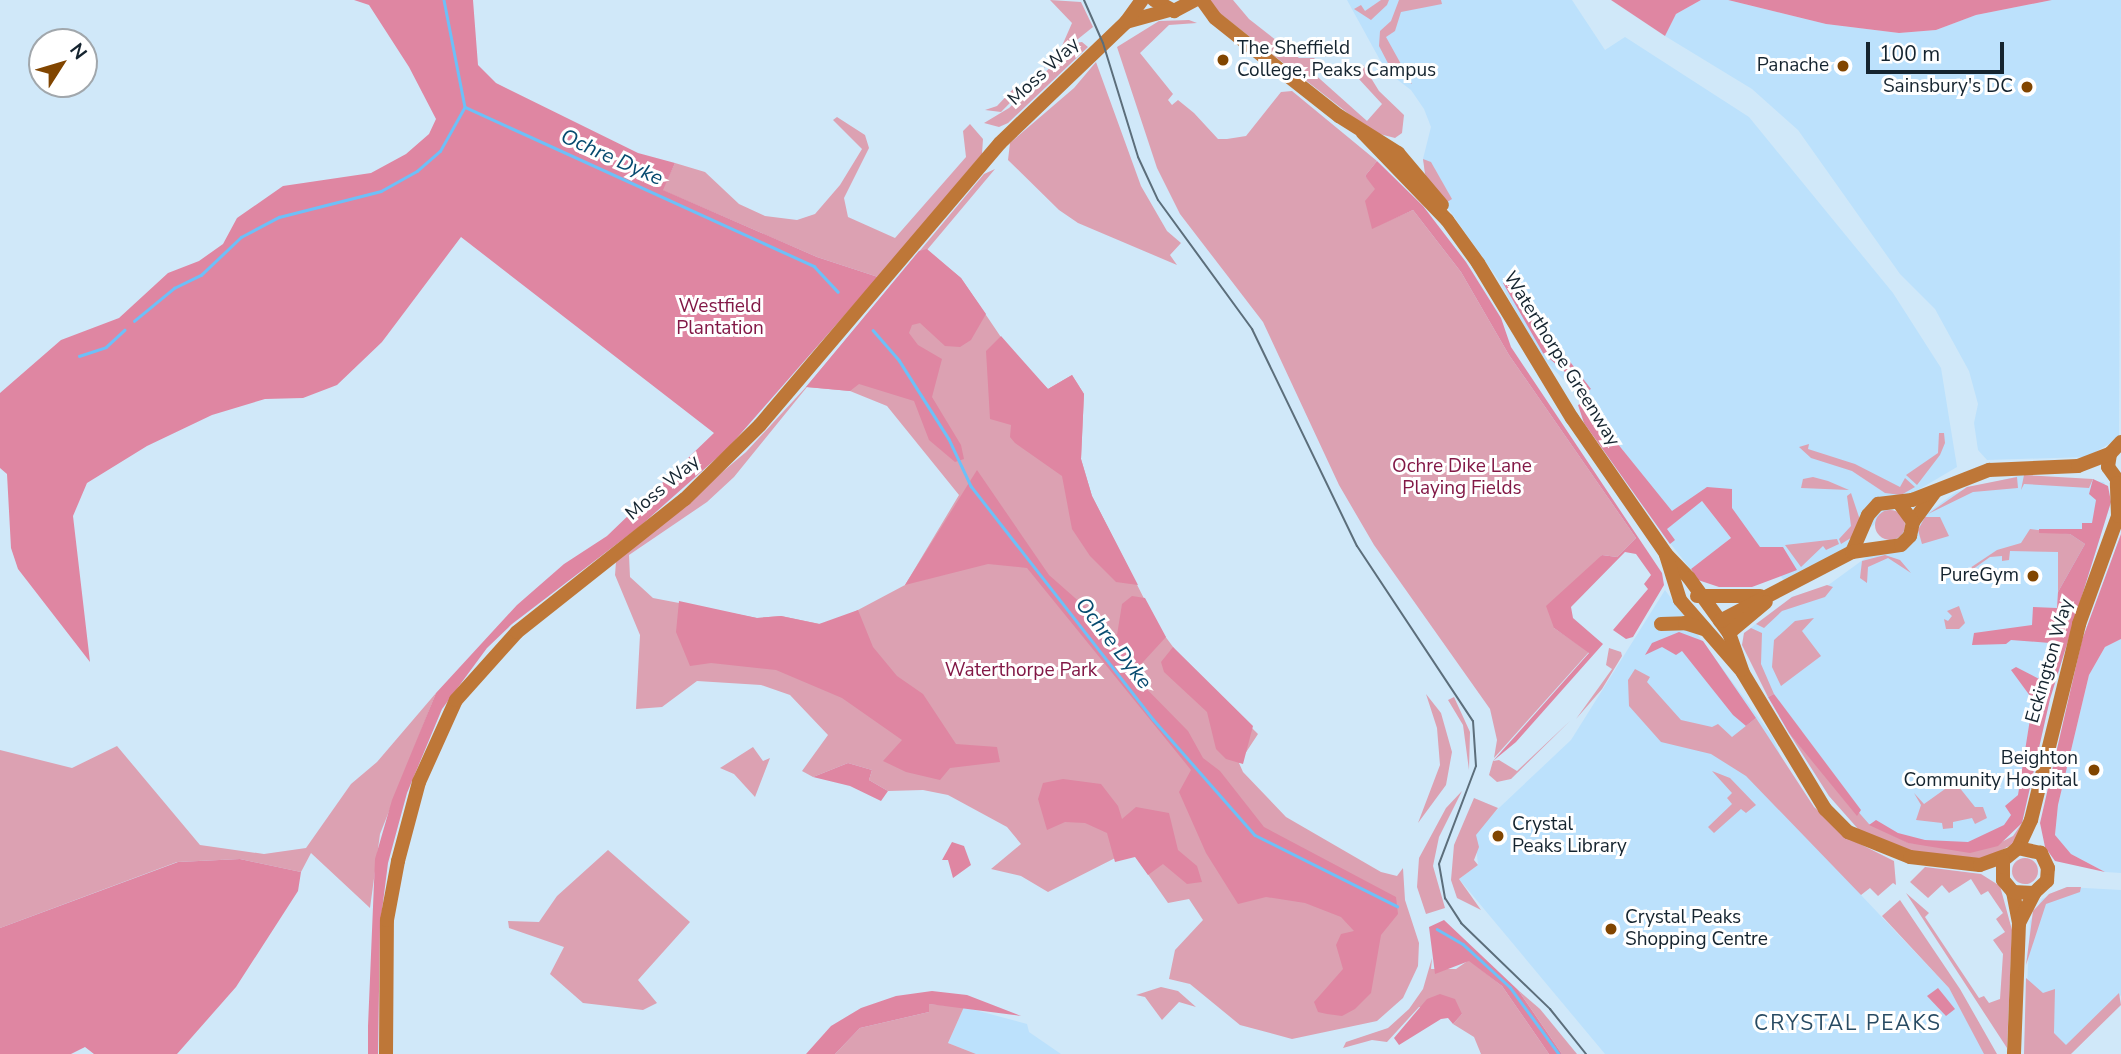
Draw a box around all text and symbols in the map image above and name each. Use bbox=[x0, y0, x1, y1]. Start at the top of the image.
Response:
north arrow bbox=[28, 28, 98, 98]
scale bar bbox=[1869, 28, 2007, 72]
street label: Moss Way bbox=[1003, 33, 1085, 111]
text: N bbox=[64, 38, 93, 65]
place label: The Sheffield College, Peaks Campus bbox=[1237, 38, 1436, 82]
text: 100 m bbox=[1879, 40, 1940, 68]
marker: The Sheffield College, Peaks Campus bbox=[1215, 52, 1231, 68]
place label: Panache bbox=[1757, 55, 1829, 77]
marker: Panache bbox=[1835, 58, 1851, 74]
place label: Sainsbury's DC bbox=[1883, 76, 2013, 98]
marker: Sainsbury's DC bbox=[2019, 79, 2035, 95]
water label: Ochre Dyke bbox=[557, 123, 667, 191]
street label: Waterthorpe Greenway bbox=[1498, 267, 1624, 451]
park label: Westfield Plantation bbox=[676, 296, 764, 340]
street label: Moss Way bbox=[621, 450, 705, 526]
park label: Ochre Dike Lane Playing Fields bbox=[1392, 456, 1532, 500]
place label: PureGym bbox=[1940, 565, 2019, 587]
marker: PureGym bbox=[2025, 568, 2041, 584]
water label: Ochre Dyke bbox=[1070, 592, 1158, 694]
street label: Eckington Way bbox=[2021, 596, 2079, 726]
park label: Waterthorpe Park bbox=[945, 660, 1097, 682]
place label: Beighton Community Hospital bbox=[1904, 748, 2078, 792]
marker: Beighton Community Hospital bbox=[2084, 760, 2104, 780]
place label: Crystal Peaks Library bbox=[1512, 814, 1627, 858]
marker: Crystal Peaks Library bbox=[1490, 828, 1506, 844]
place label: Crystal Peaks Shopping Centre bbox=[1625, 907, 1768, 951]
marker: Crystal Peaks Shopping Centre bbox=[1603, 921, 1619, 937]
district label: CRYSTAL PEAKS bbox=[1756, 1010, 1940, 1036]

